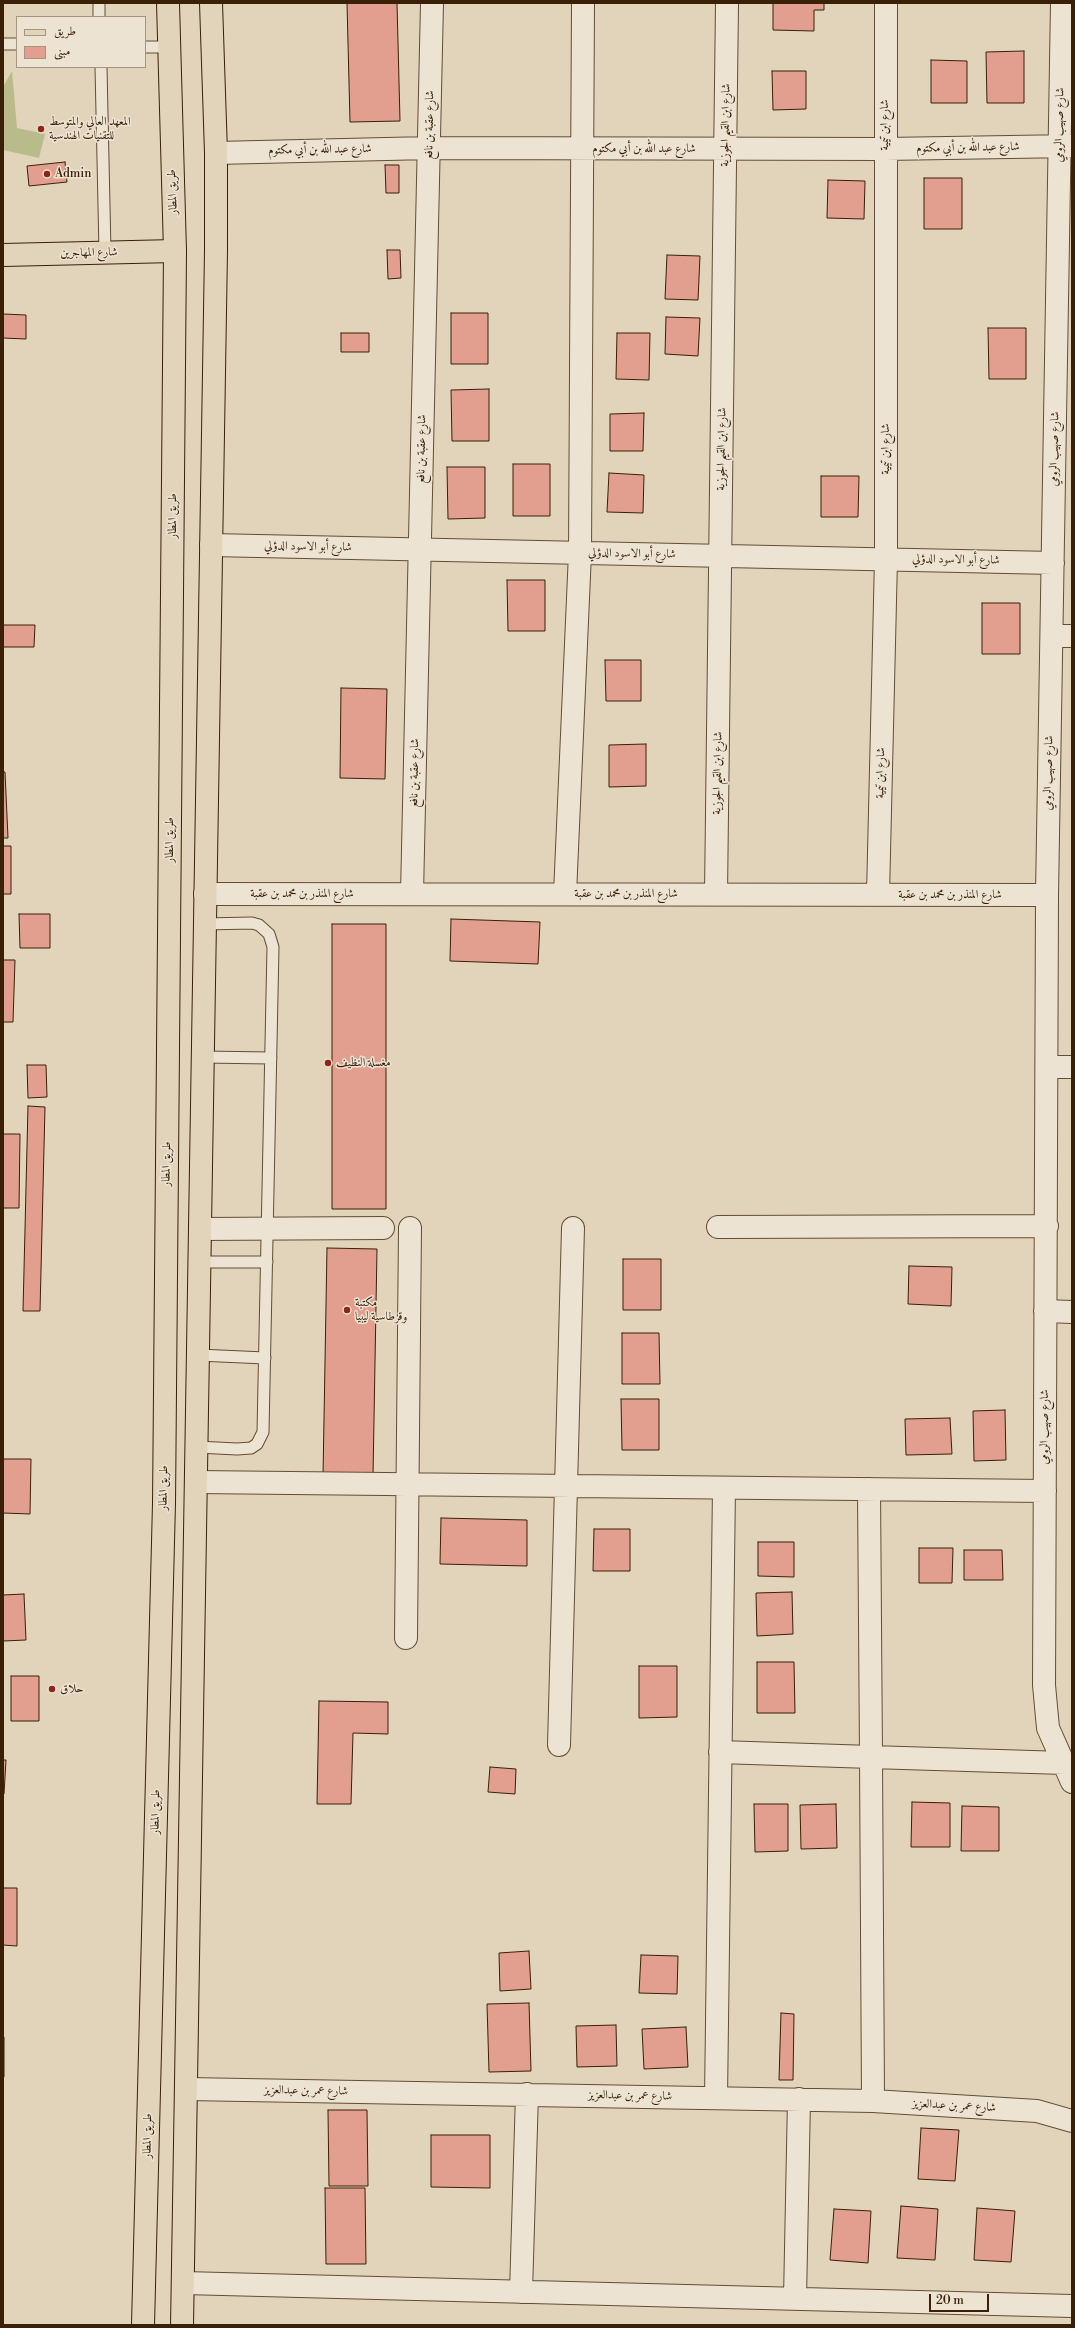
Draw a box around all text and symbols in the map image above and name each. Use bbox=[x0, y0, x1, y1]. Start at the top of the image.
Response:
legend bbox=[16, 16, 146, 68]
text: طريق bbox=[54, 24, 76, 39]
text: مبنى bbox=[54, 44, 70, 59]
street label: شارع ابن القيم الجوزية bbox=[718, 83, 734, 167]
street label: شارع صهيب الرومي bbox=[1052, 87, 1068, 163]
street label: شارع عقبة بن نافع bbox=[422, 90, 438, 160]
street label: شارع ابن تيمية bbox=[878, 99, 892, 151]
place label: المعهد العالي والمتوسط للتقنيات الهندسية bbox=[49, 115, 131, 143]
marker: المعهد العالي والمتوسط للتقنيات الهندسية bbox=[36, 124, 46, 134]
street label: شارع عبد الله بن أبي مكتوم bbox=[916, 140, 1020, 156]
street label: شارع عبد الله بن أبي مكتوم bbox=[268, 142, 372, 158]
street label: شارع عبد الله بن أبي مكتوم bbox=[592, 142, 696, 156]
place label: Admin bbox=[55, 167, 91, 181]
marker: Admin bbox=[42, 169, 52, 179]
street label: طريق المطار bbox=[165, 169, 181, 215]
street label: شارع المهاجرين bbox=[60, 245, 118, 261]
street label: شارع ابن القيم الجوزية bbox=[714, 407, 730, 491]
street label: شارع صهيب الرومي bbox=[1047, 411, 1063, 487]
street label: شارع عقبة بن نافع bbox=[414, 414, 430, 484]
street label: شارع ابن تيمية bbox=[879, 423, 893, 475]
street label: طريق المطار bbox=[166, 493, 180, 539]
street label: شارع أبو الاسود الدؤلي bbox=[264, 539, 352, 555]
street label: شارع أبو الاسود الدؤلي bbox=[588, 546, 676, 562]
street label: شارع أبو الاسود الدؤلي bbox=[912, 552, 1000, 568]
street label: شارع ابن القيم الجوزية bbox=[710, 731, 726, 815]
street label: شارع صهيب الرومي bbox=[1041, 735, 1057, 811]
street label: شارع عقبة بن نافع bbox=[407, 738, 423, 808]
street label: شارع ابن تيمية bbox=[873, 747, 889, 799]
street label: طريق المطار bbox=[163, 817, 177, 863]
street label: شارع المنذر بن محمد بن عقبة bbox=[250, 887, 354, 901]
street label: شارع المنذر بن محمد بن عقبة bbox=[574, 887, 678, 901]
street label: شارع المنذر بن محمد بن عقبة bbox=[898, 888, 1002, 902]
place label: مغسلة النظيف bbox=[336, 1056, 391, 1070]
marker: مغسلة النظيف bbox=[323, 1058, 333, 1068]
street label: طريق المطار bbox=[159, 1141, 175, 1187]
place label: مكتبة وقرطاسية ليبيا bbox=[355, 1296, 407, 1324]
marker: مكتبة وقرطاسية ليبيا bbox=[342, 1305, 352, 1315]
street label: شارع صهيب الرومي bbox=[1038, 1389, 1052, 1465]
street label: طريق المطار bbox=[156, 1465, 172, 1511]
place label: حلاق bbox=[60, 1682, 84, 1696]
marker: حلاق bbox=[47, 1684, 57, 1694]
street label: طريق المطار bbox=[148, 1789, 164, 1835]
street label: شارع عمر بن عبدالعزيز bbox=[264, 2083, 348, 2099]
street label: شارع عمر بن عبدالعزيز bbox=[588, 2088, 672, 2104]
street label: شارع عمر بن عبدالعزيز bbox=[912, 2097, 996, 2115]
street label: طريق المطار bbox=[140, 2113, 156, 2159]
scale bar bbox=[931, 2286, 991, 2312]
text: 20 m bbox=[936, 2293, 964, 2308]

